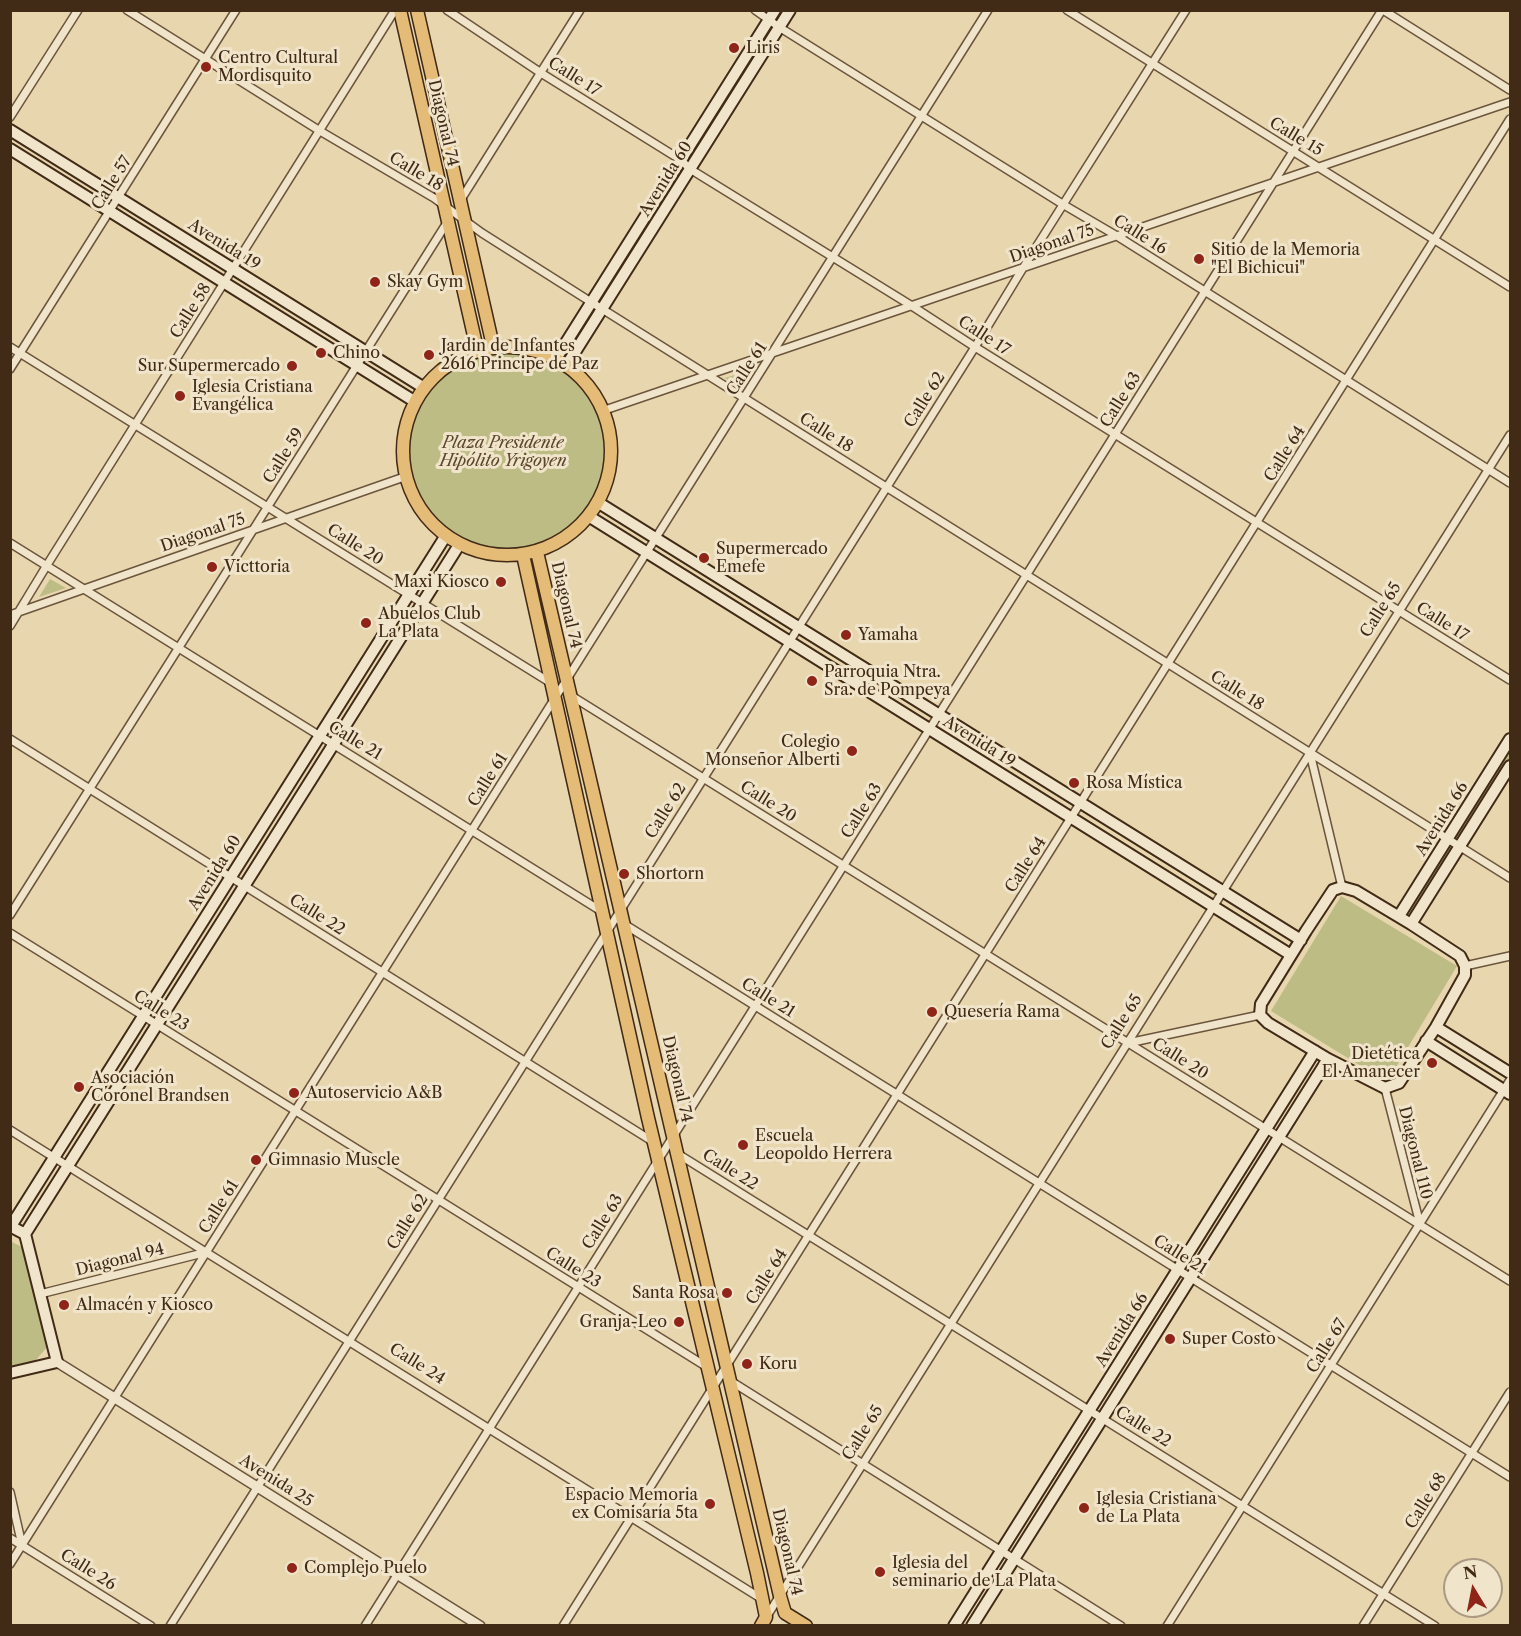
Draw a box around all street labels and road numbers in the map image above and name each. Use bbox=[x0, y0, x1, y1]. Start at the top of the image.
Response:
street label: Calle 17 bbox=[544, 53, 604, 101]
street label: Diagonal 74 bbox=[424, 78, 462, 168]
street label: Calle 15 bbox=[1266, 114, 1326, 160]
street label: Avenida 60 bbox=[635, 138, 697, 220]
street label: Calle 18 bbox=[385, 148, 447, 196]
street label: Calle 57 bbox=[88, 152, 136, 214]
street label: Calle 16 bbox=[1110, 211, 1170, 259]
street label: Avenida 19 bbox=[184, 215, 264, 275]
street label: Diagonal 75 bbox=[1007, 221, 1097, 267]
street label: Calle 58 bbox=[167, 280, 215, 342]
street label: Calle 17 bbox=[954, 312, 1014, 360]
street label: Calle 61 bbox=[723, 339, 771, 399]
street label: Calle 62 bbox=[900, 369, 950, 431]
street label: Calle 63 bbox=[1097, 369, 1145, 431]
street label: Calle 18 bbox=[796, 409, 856, 457]
street label: Calle 64 bbox=[1260, 423, 1310, 485]
street label: Calle 59 bbox=[260, 425, 308, 487]
street label: Diagonal 75 bbox=[158, 510, 248, 556]
street label: Calle 20 bbox=[323, 520, 387, 570]
street label: Diagonal 74 bbox=[547, 560, 585, 650]
street label: Calle 65 bbox=[1357, 579, 1405, 641]
street label: Calle 17 bbox=[1412, 598, 1472, 646]
street label: Calle 18 bbox=[1207, 667, 1267, 715]
street label: Avenida 19 bbox=[939, 712, 1019, 772]
street label: Calle 21 bbox=[325, 717, 385, 765]
street label: Calle 61 bbox=[464, 750, 512, 810]
street label: Calle 20 bbox=[736, 777, 800, 827]
street label: Avenida 66 bbox=[1412, 778, 1472, 860]
street label: Calle 62 bbox=[641, 780, 691, 842]
street label: Calle 63 bbox=[838, 780, 886, 842]
street label: Avenida 60 bbox=[184, 832, 246, 914]
street label: Calle 64 bbox=[1001, 834, 1051, 896]
street label: Calle 22 bbox=[286, 890, 348, 940]
street label: Calle 21 bbox=[738, 974, 798, 1022]
street label: Calle 23 bbox=[130, 987, 192, 1035]
street label: Calle 65 bbox=[1098, 991, 1146, 1053]
street label: Diagonal 74 bbox=[658, 1034, 696, 1124]
street label: Calle 20 bbox=[1148, 1034, 1212, 1084]
street label: Diagonal 110 bbox=[1394, 1104, 1436, 1202]
street label: Calle 22 bbox=[699, 1145, 761, 1195]
street label: Calle 61 bbox=[195, 1177, 243, 1237]
street label: Calle 62 bbox=[383, 1191, 433, 1253]
street label: Calle 63 bbox=[579, 1191, 627, 1253]
street label: Calle 21 bbox=[1150, 1231, 1210, 1279]
street label: Diagonal 94 bbox=[74, 1240, 166, 1280]
street label: Calle 23 bbox=[542, 1244, 604, 1292]
street label: Calle 64 bbox=[742, 1246, 792, 1308]
street label: Avenida 66 bbox=[1092, 1289, 1152, 1371]
street label: Calle 67 bbox=[1303, 1315, 1351, 1377]
street label: Calle 24 bbox=[386, 1339, 448, 1389]
street label: Calle 65 bbox=[839, 1402, 887, 1464]
street label: Calle 22 bbox=[1112, 1402, 1174, 1452]
street label: Avenida 25 bbox=[236, 1451, 316, 1511]
street label: Calle 68 bbox=[1401, 1469, 1451, 1533]
street label: Diagonal 74 bbox=[768, 1507, 806, 1597]
street label: Calle 26 bbox=[57, 1545, 119, 1595]

